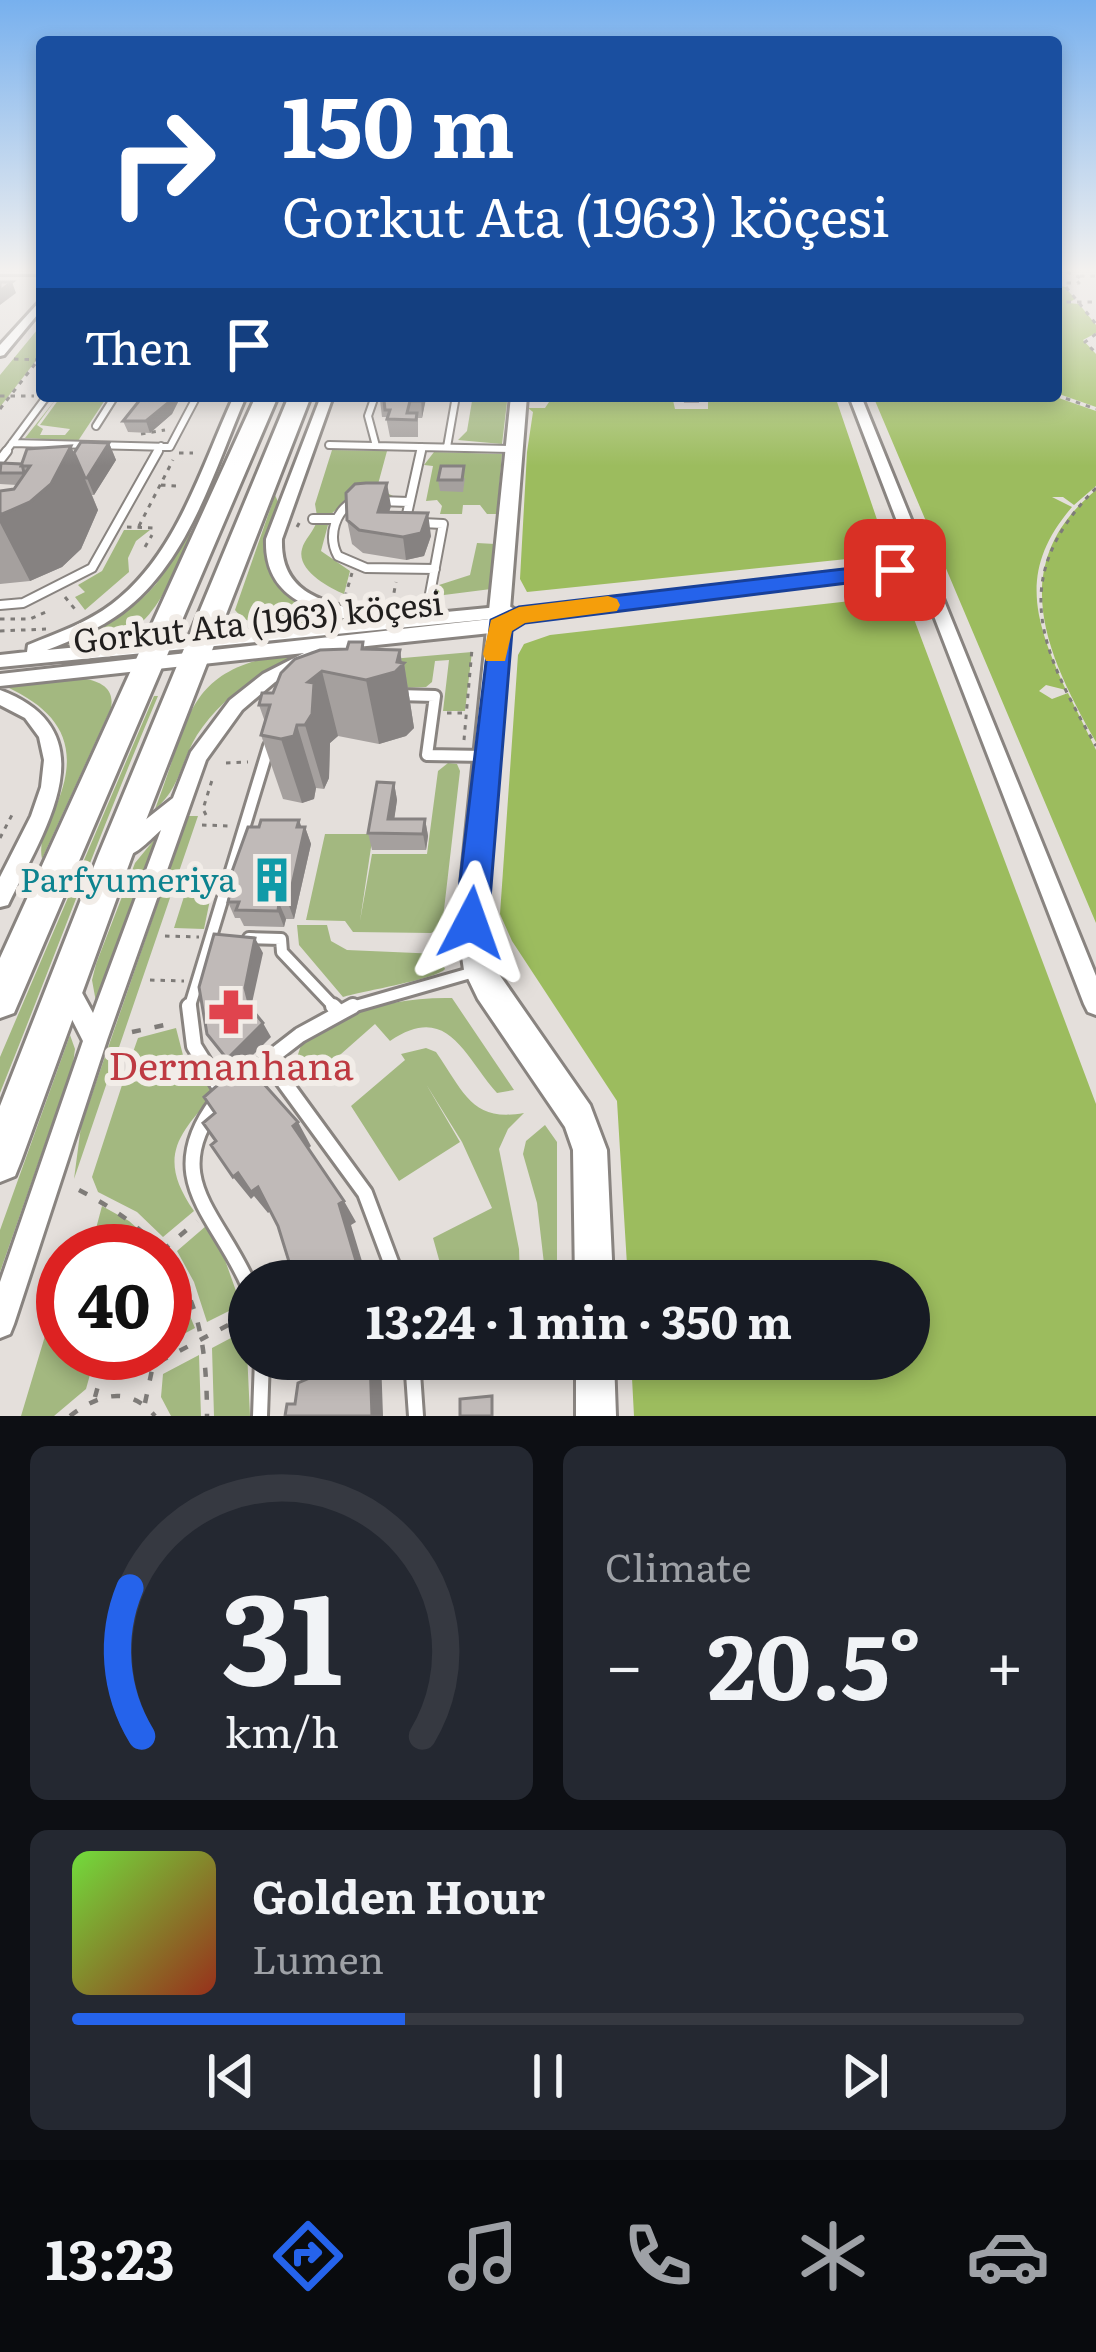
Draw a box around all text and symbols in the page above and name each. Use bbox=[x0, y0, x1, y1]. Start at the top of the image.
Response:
text: 150 m bbox=[282, 59, 515, 184]
icon: right bbox=[84, 84, 240, 240]
text: Gorkut Ata (1963) köçesi bbox=[282, 173, 890, 254]
text: Then bbox=[84, 312, 192, 379]
icon: arrive bbox=[216, 312, 282, 378]
pin bbox=[844, 519, 946, 621]
icon: arrive bbox=[862, 537, 928, 603]
street label: Gorkut Ata (1963) köçesi bbox=[71, 576, 445, 663]
place label: Parfyumeriya bbox=[20, 853, 236, 902]
building icon: Parfyumeriya bbox=[247, 855, 297, 905]
position arrow bbox=[408, 860, 534, 986]
pharmacy icon: Dermanhana bbox=[206, 987, 256, 1037]
place label: Dermanhana bbox=[108, 1034, 354, 1092]
speed limit sign: 40 bbox=[36, 1224, 192, 1380]
text: 13:24 · 1 min · 350 m bbox=[366, 1286, 792, 1353]
text: Climate bbox=[605, 1536, 751, 1594]
text: 31 bbox=[221, 1538, 342, 1723]
text: 20.5° bbox=[707, 1594, 922, 1728]
text: − bbox=[605, 1612, 643, 1710]
text: + bbox=[986, 1612, 1024, 1710]
text: km/h bbox=[224, 1698, 339, 1761]
text: Golden Hour bbox=[252, 1861, 545, 1928]
text: Lumen bbox=[252, 1928, 384, 1986]
icon: previous bbox=[198, 2043, 264, 2109]
icon: pause bbox=[515, 2043, 581, 2109]
icon: next bbox=[832, 2043, 898, 2109]
icon: directions bbox=[266, 2214, 350, 2298]
icon: music bbox=[441, 2214, 525, 2298]
icon: phone bbox=[616, 2214, 700, 2298]
icon: climate bbox=[791, 2214, 875, 2298]
icon: car bbox=[966, 2214, 1050, 2298]
text: 13:23 bbox=[46, 2216, 175, 2297]

